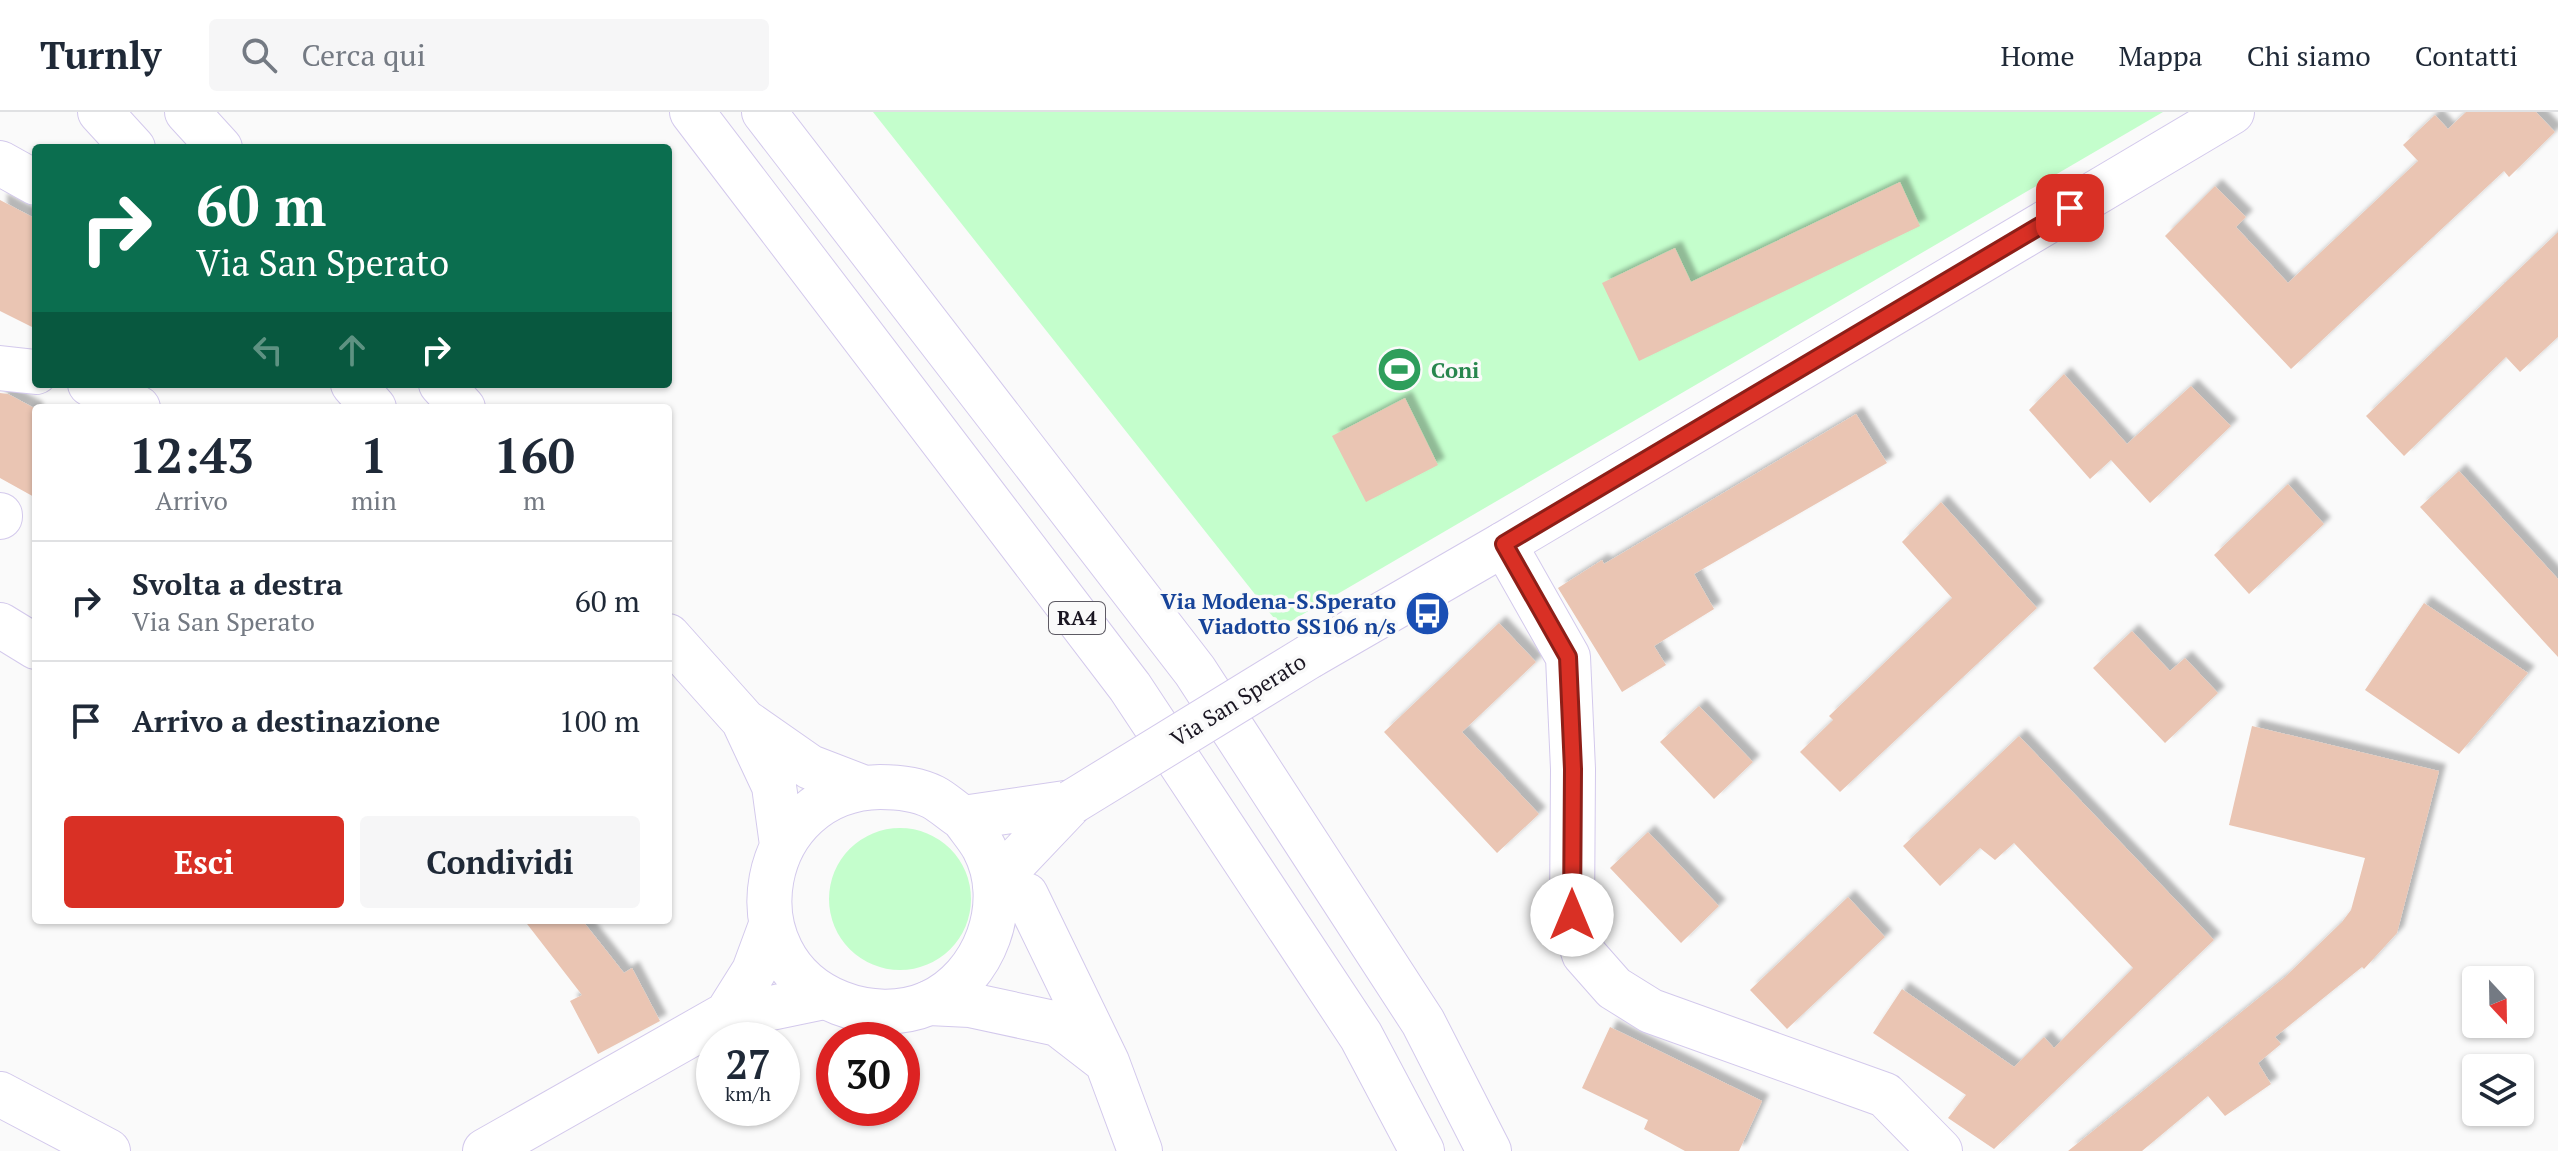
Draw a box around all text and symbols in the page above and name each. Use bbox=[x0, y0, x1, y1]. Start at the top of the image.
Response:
search box bbox=[209, 19, 769, 91]
text: Turnly bbox=[40, 30, 161, 80]
icon: search bbox=[237, 33, 281, 77]
text: Cerca qui bbox=[301, 35, 426, 75]
text: Home bbox=[2000, 37, 2075, 74]
text: Mappa bbox=[2119, 37, 2203, 74]
text: Chi siamo bbox=[2247, 37, 2371, 74]
text: Contatti bbox=[2415, 37, 2518, 74]
text: 60 m bbox=[196, 168, 326, 242]
pin bbox=[2036, 174, 2104, 242]
icon: right bbox=[64, 176, 168, 280]
icon: arrive bbox=[2048, 186, 2092, 230]
text: Via San Sperato bbox=[196, 239, 449, 286]
icon: left bbox=[246, 328, 290, 372]
icon: ahead bbox=[330, 328, 374, 372]
icon: right bbox=[414, 328, 458, 372]
sports icon: Coni bbox=[1376, 346, 1424, 394]
place label: Coni bbox=[1431, 355, 1479, 384]
text: 12:43 bbox=[129, 423, 254, 487]
text: 1 bbox=[360, 423, 387, 487]
text: 160 bbox=[494, 423, 575, 487]
text: Arrivo bbox=[155, 483, 228, 517]
text: min bbox=[351, 483, 397, 517]
text: m bbox=[523, 483, 546, 517]
text: Svolta a destra bbox=[132, 564, 343, 604]
icon: right bbox=[64, 579, 108, 623]
text: 60 m bbox=[575, 581, 640, 621]
place label: Via Modena-S.Sperato Viadotto SS106 n/s bbox=[1160, 586, 1396, 640]
bus stop icon: Via Modena-S.Sperato Viadotto SS106 n/s bbox=[1403, 590, 1451, 638]
road number: RA4 bbox=[1049, 602, 1105, 634]
text: Via San Sperato bbox=[132, 604, 315, 638]
street label: Via San Sperato bbox=[1164, 646, 1311, 753]
icon: arrive bbox=[64, 699, 108, 743]
text: Arrivo a destinazione bbox=[132, 701, 440, 741]
text: 100 m bbox=[559, 701, 640, 741]
button: Esci bbox=[64, 816, 344, 908]
button: Condividi bbox=[360, 816, 640, 908]
position arrow bbox=[1530, 873, 1614, 957]
north arrow bbox=[2462, 966, 2534, 1038]
map controls bbox=[2462, 966, 2534, 1126]
speed limit sign: 30 bbox=[816, 1022, 920, 1126]
text: 27 bbox=[725, 1037, 771, 1090]
button: layers bbox=[2462, 1054, 2534, 1126]
text: km/h bbox=[725, 1080, 771, 1107]

